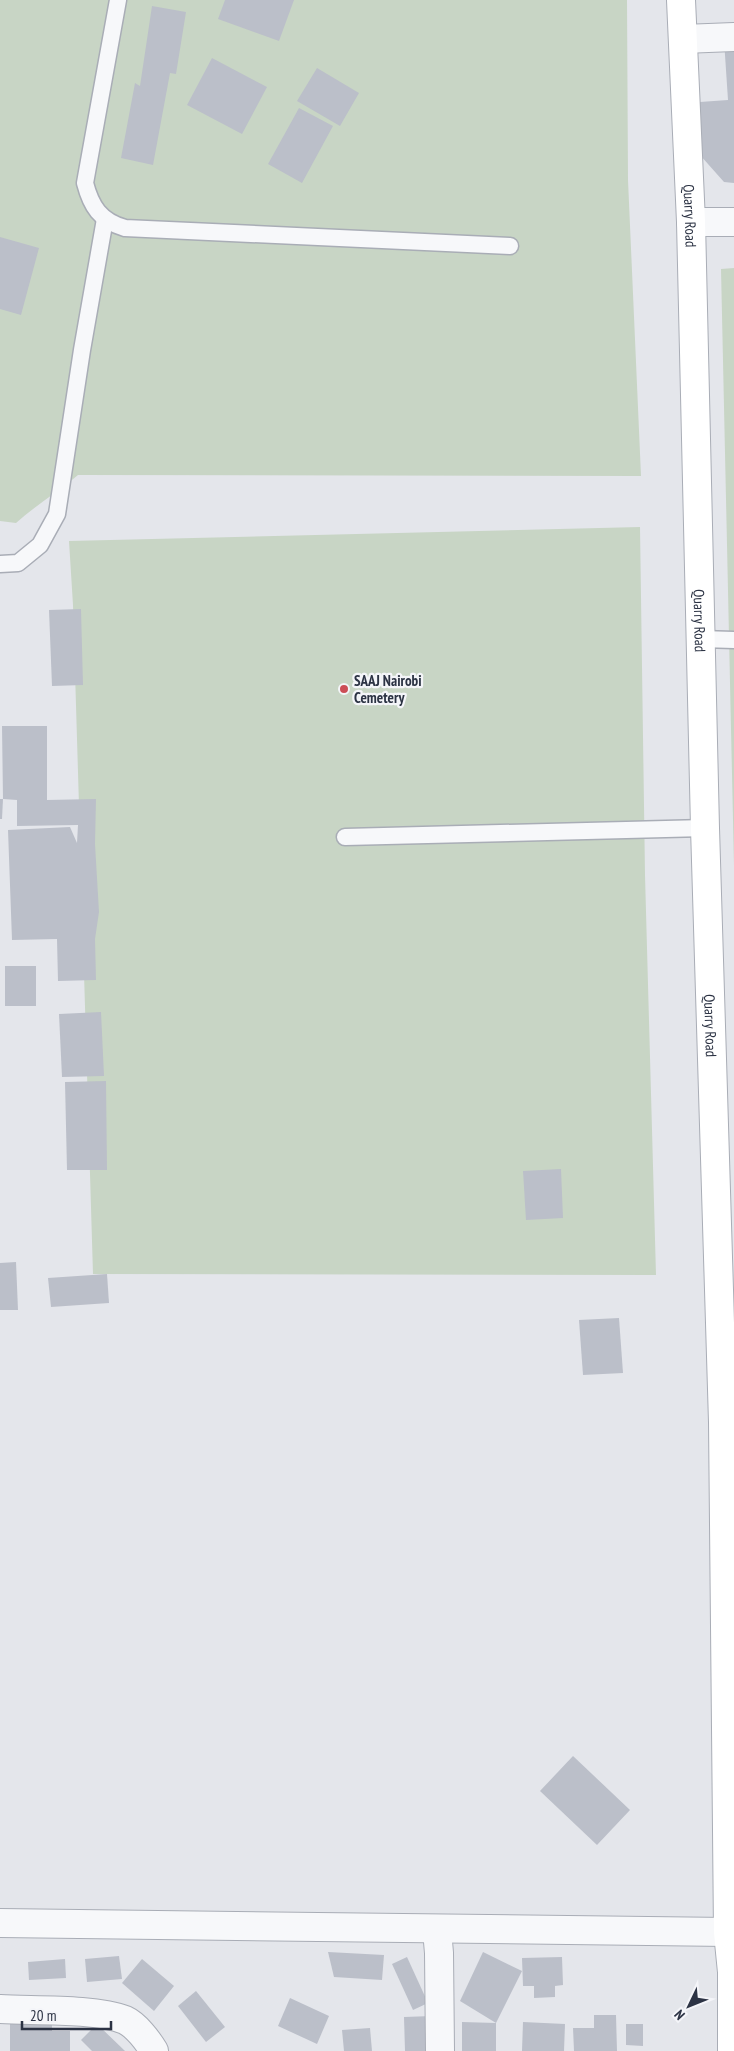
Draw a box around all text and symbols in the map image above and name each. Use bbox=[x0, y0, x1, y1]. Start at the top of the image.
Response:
street label: Quarry Road bbox=[680, 184, 701, 248]
street label: Quarry Road bbox=[690, 589, 710, 652]
place label: SAAJ Nairobi Cemetery bbox=[354, 671, 422, 707]
marker: SAAJ Nairobi Cemetery bbox=[338, 683, 350, 695]
street label: Quarry Road bbox=[701, 994, 721, 1057]
north arrow bbox=[664, 1981, 714, 2031]
scale bar bbox=[22, 1998, 111, 2030]
text: 20 m bbox=[30, 2006, 56, 2025]
text: N bbox=[670, 2006, 689, 2024]

